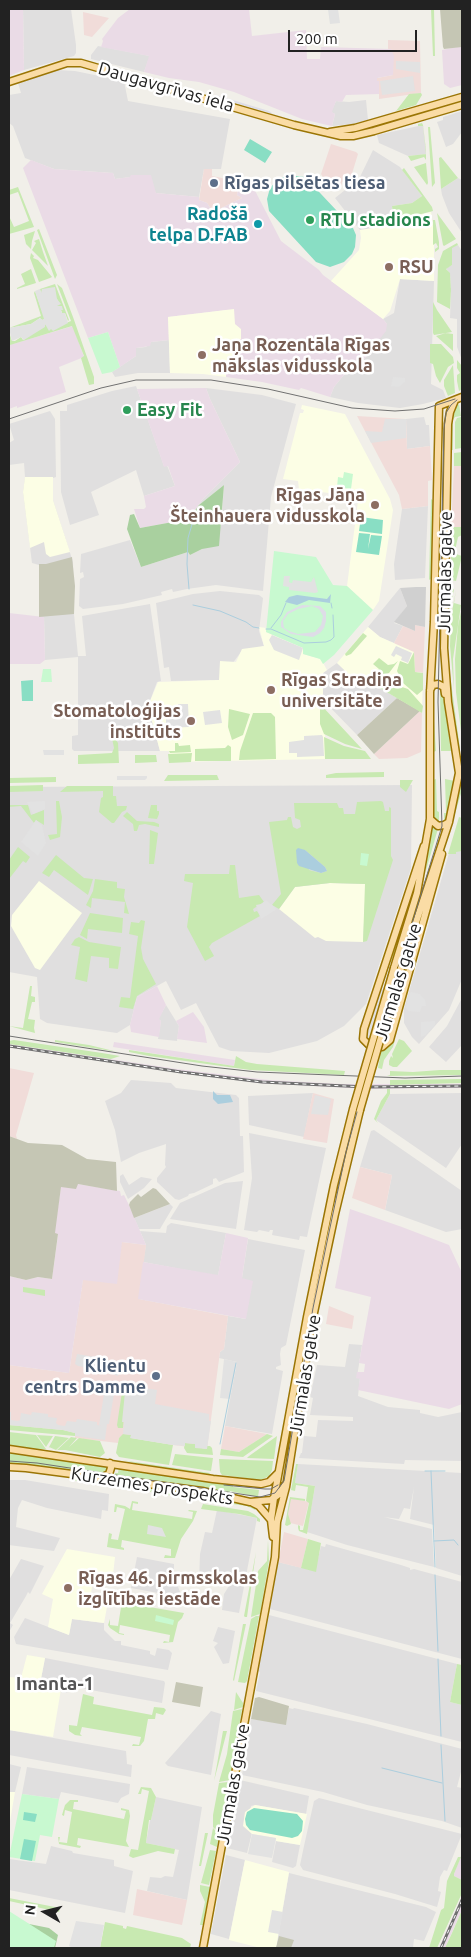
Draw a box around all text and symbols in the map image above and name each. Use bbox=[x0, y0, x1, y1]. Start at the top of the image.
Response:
scale bar bbox=[291, 20, 420, 52]
text: 200 m bbox=[296, 30, 338, 47]
street label: Daugavgrīvas iela bbox=[96, 57, 236, 117]
place label: Rīgas pilsētas tiesa bbox=[224, 172, 385, 194]
marker: Rīgas pilsētas tiesa bbox=[208, 177, 220, 189]
place label: Radošā telpa D.FAB bbox=[149, 203, 248, 245]
place label: RTU stadions bbox=[320, 209, 431, 231]
marker: RTU stadions bbox=[304, 214, 316, 226]
marker: Radošā telpa D.FAB bbox=[252, 218, 264, 230]
place label: RSU bbox=[399, 256, 434, 278]
marker: RSU bbox=[383, 261, 395, 273]
place label: Jaņa Rozentāla Rīgas mākslas vidusskola bbox=[212, 334, 390, 376]
marker: Jaņa Rozentāla Rīgas mākslas vidusskola bbox=[196, 349, 208, 361]
place label: Easy Fit bbox=[137, 399, 203, 421]
marker: Easy Fit bbox=[121, 404, 133, 416]
place label: Rīgas Jāņa Šteinhauera vidusskola bbox=[170, 484, 365, 526]
marker: Rīgas Jāņa Šteinhauera vidusskola bbox=[369, 499, 381, 511]
street label: Jūrmalas gatve bbox=[433, 511, 457, 633]
place label: Rīgas Stradiņa universitāte bbox=[281, 669, 402, 712]
marker: Rīgas Stradiņa universitāte bbox=[265, 684, 277, 696]
place label: Stomatoloģijas institūts bbox=[53, 700, 181, 742]
marker: Stomatoloģijas institūts bbox=[185, 715, 197, 727]
street label: Jūrmalas gatve bbox=[370, 920, 426, 1044]
street label: Jūrmalas gatve bbox=[285, 1313, 325, 1437]
place label: Klientu centrs Damme bbox=[24, 1355, 146, 1398]
marker: Klientu centrs Damme bbox=[150, 1370, 162, 1382]
street label: Kurzemes prospekts bbox=[70, 1463, 234, 1509]
place label: Rīgas 46. pirmsskolas izglītības iestāde bbox=[78, 1567, 257, 1610]
marker: Rīgas 46. pirmsskolas izglītības iestāde bbox=[62, 1582, 74, 1594]
district label: Imanta-1 bbox=[16, 1673, 94, 1695]
street label: Jūrmalas gatve bbox=[212, 1722, 254, 1846]
north arrow bbox=[20, 1887, 70, 1937]
text: N bbox=[21, 1904, 39, 1916]

